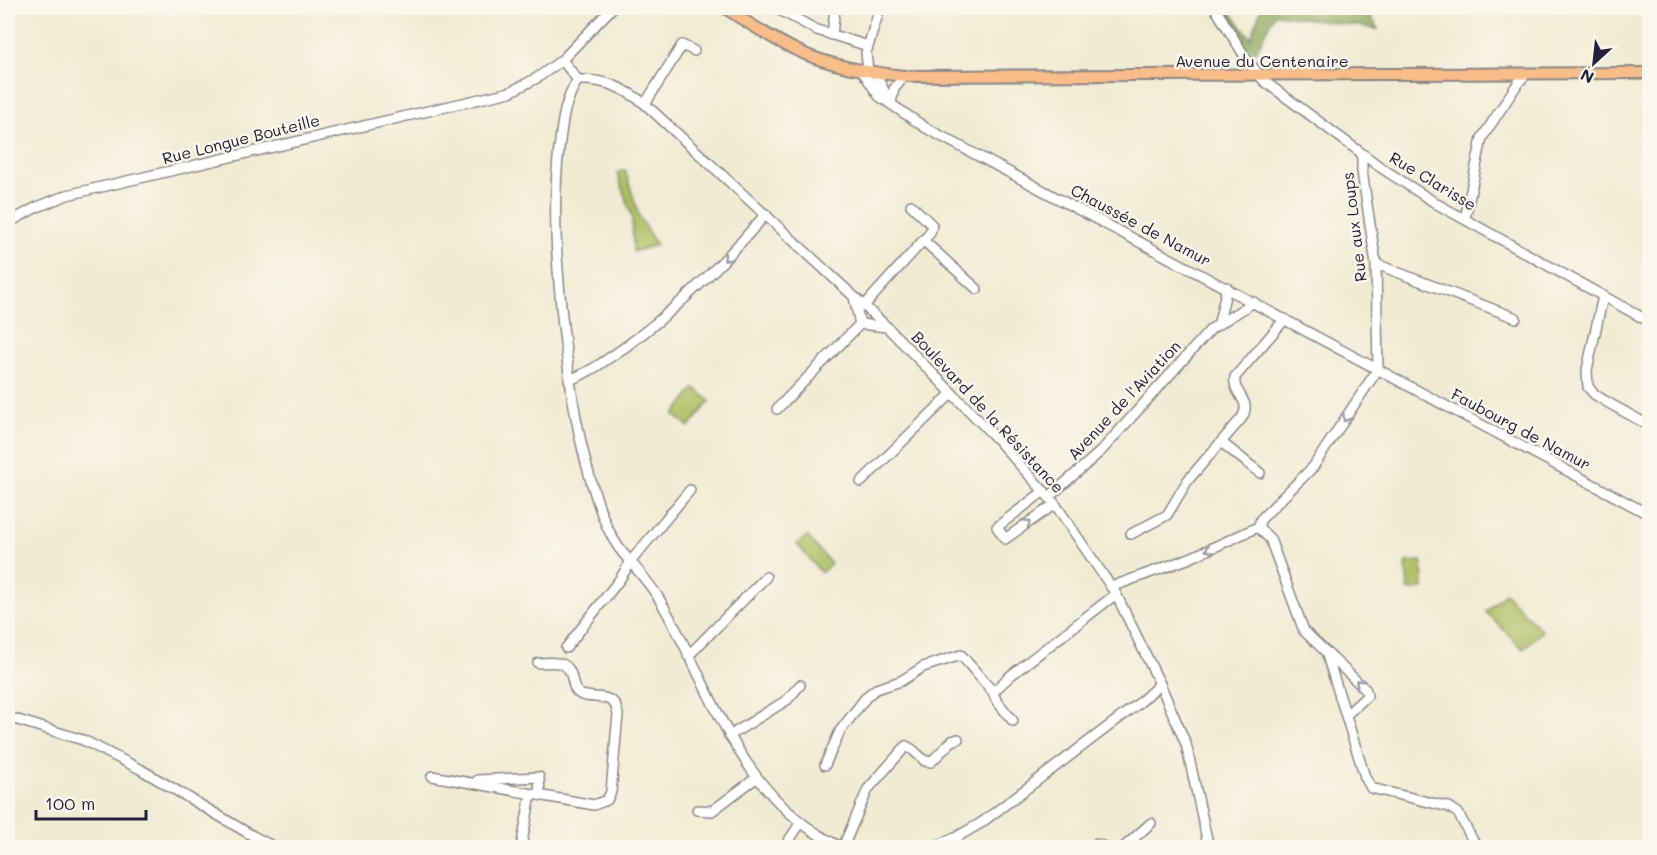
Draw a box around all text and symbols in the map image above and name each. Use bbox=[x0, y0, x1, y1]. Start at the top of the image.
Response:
north arrow bbox=[1564, 33, 1624, 93]
street label: Avenue du Centenaire bbox=[1175, 50, 1349, 71]
text: N bbox=[1577, 65, 1597, 89]
street label: Rue Longue Bouteille bbox=[160, 109, 322, 168]
street label: Rue Clarisse bbox=[1386, 146, 1481, 215]
street label: Rue aux Loups bbox=[1336, 171, 1371, 283]
street label: Chaussée de Namur bbox=[1067, 179, 1215, 270]
one-way arrow bbox=[723, 250, 734, 261]
street label: Boulevard de la Résistance bbox=[908, 326, 1069, 497]
street label: Avenue de l'Aviation bbox=[1063, 335, 1185, 464]
street label: Faubourg de Namur bbox=[1448, 383, 1595, 474]
one-way arrow bbox=[1343, 411, 1354, 422]
one-way arrow bbox=[1020, 519, 1031, 530]
one-way arrow bbox=[1205, 541, 1216, 553]
one-way arrow bbox=[1355, 679, 1366, 690]
scale bar bbox=[36, 783, 146, 821]
text: 100 m bbox=[45, 791, 95, 815]

